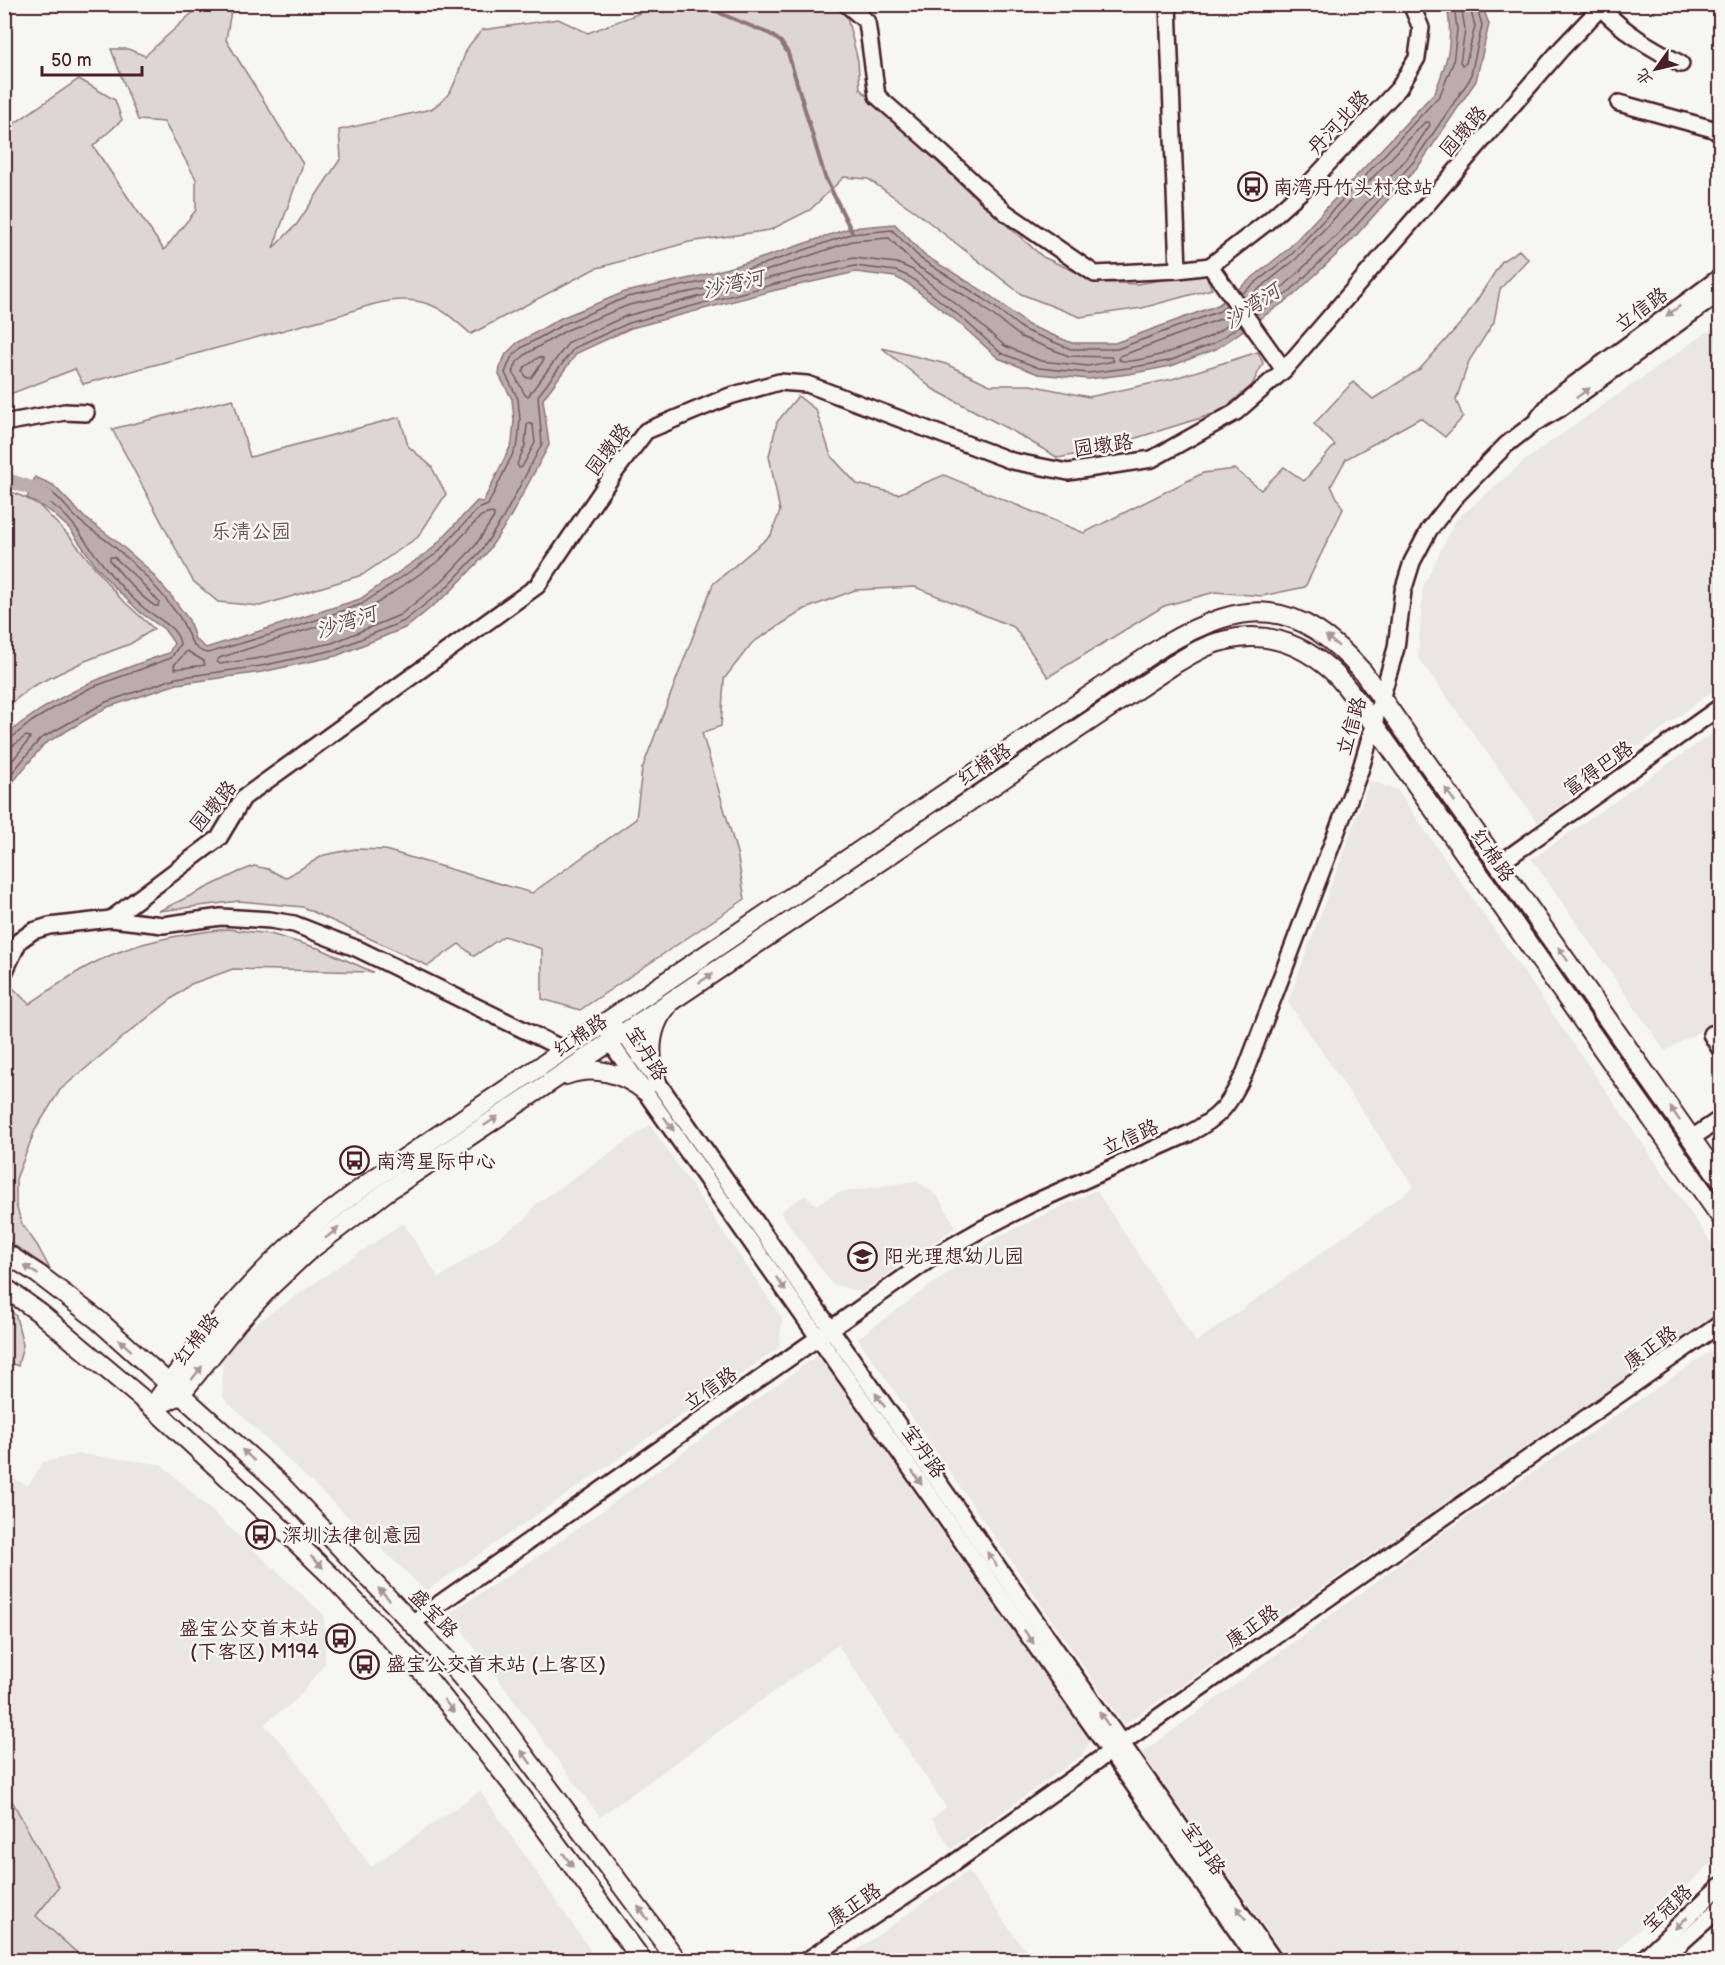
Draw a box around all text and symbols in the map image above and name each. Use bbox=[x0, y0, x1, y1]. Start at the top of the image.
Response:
scale bar bbox=[42, 39, 142, 77]
north arrow bbox=[1626, 39, 1686, 99]
text: 50 m bbox=[51, 50, 92, 71]
text: 北 bbox=[1632, 65, 1657, 89]
street label: 丹河北路 bbox=[1303, 85, 1375, 160]
street label: 园墩路 bbox=[1435, 100, 1493, 162]
bus stop icon: 南湾丹竹头村总站 bbox=[1236, 171, 1268, 203]
place label: 南湾丹竹头村总站 bbox=[1273, 176, 1433, 200]
water label: 沙湾河 bbox=[700, 265, 770, 304]
water label: 沙湾河 bbox=[1219, 277, 1288, 334]
street label: 立信路 bbox=[1610, 282, 1674, 337]
one-way arrow bbox=[1666, 305, 1682, 317]
one-way arrow bbox=[1574, 387, 1590, 399]
street label: 园墩路 bbox=[581, 418, 637, 481]
street label: 园墩路 bbox=[1072, 430, 1136, 462]
park label: 乐清公园 bbox=[211, 520, 291, 544]
water label: 沙湾河 bbox=[312, 600, 383, 644]
one-way arrow bbox=[1324, 634, 1340, 647]
street label: 立信路 bbox=[1332, 693, 1372, 758]
street label: 富得巴路 bbox=[1559, 735, 1639, 802]
street label: 红棉路 bbox=[953, 738, 1017, 792]
street label: 园墩路 bbox=[185, 775, 243, 837]
one-way arrow bbox=[1444, 787, 1456, 803]
street label: 红棉路 bbox=[1465, 824, 1520, 888]
one-way arrow bbox=[1557, 947, 1569, 962]
one-way arrow bbox=[698, 972, 714, 983]
street label: 红棉路 bbox=[549, 1009, 613, 1063]
street label: 宝丹路 bbox=[620, 1022, 673, 1086]
one-way arrow bbox=[1669, 1106, 1681, 1122]
street label: 立信路 bbox=[1098, 1114, 1164, 1161]
one-way arrow bbox=[483, 1115, 499, 1127]
one-way arrow bbox=[663, 1116, 675, 1132]
bus stop icon: 南湾星际中心 bbox=[339, 1145, 371, 1177]
place label: 南湾星际中心 bbox=[376, 1150, 496, 1174]
one-way arrow bbox=[324, 1227, 339, 1239]
school or university icon: 阳光理想幼儿园 bbox=[847, 1240, 879, 1272]
place label: 阳光理想幼儿园 bbox=[884, 1245, 1024, 1269]
one-way arrow bbox=[24, 1264, 40, 1276]
one-way arrow bbox=[775, 1276, 786, 1292]
street label: 红棉路 bbox=[169, 1308, 225, 1371]
street label: 康正路 bbox=[1619, 1320, 1683, 1375]
one-way arrow bbox=[118, 1339, 133, 1352]
street label: 立信路 bbox=[679, 1361, 743, 1416]
one-way arrow bbox=[191, 1365, 204, 1381]
one-way arrow bbox=[874, 1392, 886, 1408]
street label: 宝丹路 bbox=[896, 1420, 951, 1484]
one-way arrow bbox=[241, 1449, 256, 1462]
one-way arrow bbox=[911, 1469, 923, 1485]
bus stop icon: 深圳法律创意园 bbox=[245, 1519, 277, 1551]
place label: 深圳法律创意园 bbox=[282, 1524, 422, 1548]
one-way arrow bbox=[986, 1552, 998, 1568]
one-way arrow bbox=[310, 1555, 324, 1569]
street label: 盛宝路 bbox=[404, 1584, 463, 1644]
one-way arrow bbox=[378, 1588, 392, 1602]
street label: 康正路 bbox=[1221, 1599, 1285, 1654]
place label: 盛宝公交首末站 (下客区) M194 bbox=[179, 1617, 319, 1664]
bus stop icon: 盛宝公交首末站 (下客区) M194 bbox=[324, 1623, 356, 1655]
one-way arrow bbox=[1023, 1629, 1035, 1645]
bus stop icon: 盛宝公交首末站 (上客区) bbox=[349, 1648, 381, 1680]
place label: 盛宝公交首末站 (上客区) bbox=[386, 1653, 606, 1677]
one-way arrow bbox=[443, 1698, 455, 1713]
one-way arrow bbox=[1098, 1711, 1110, 1727]
one-way arrow bbox=[521, 1749, 533, 1764]
street label: 宝丹路 bbox=[1176, 1817, 1231, 1881]
one-way arrow bbox=[562, 1852, 574, 1868]
street label: 康正路 bbox=[823, 1878, 887, 1932]
street label: 宝冠路 bbox=[1638, 1879, 1699, 1938]
one-way arrow bbox=[636, 1905, 649, 1921]
one-way arrow bbox=[1235, 1905, 1247, 1921]
one-way arrow bbox=[1674, 1916, 1689, 1930]

